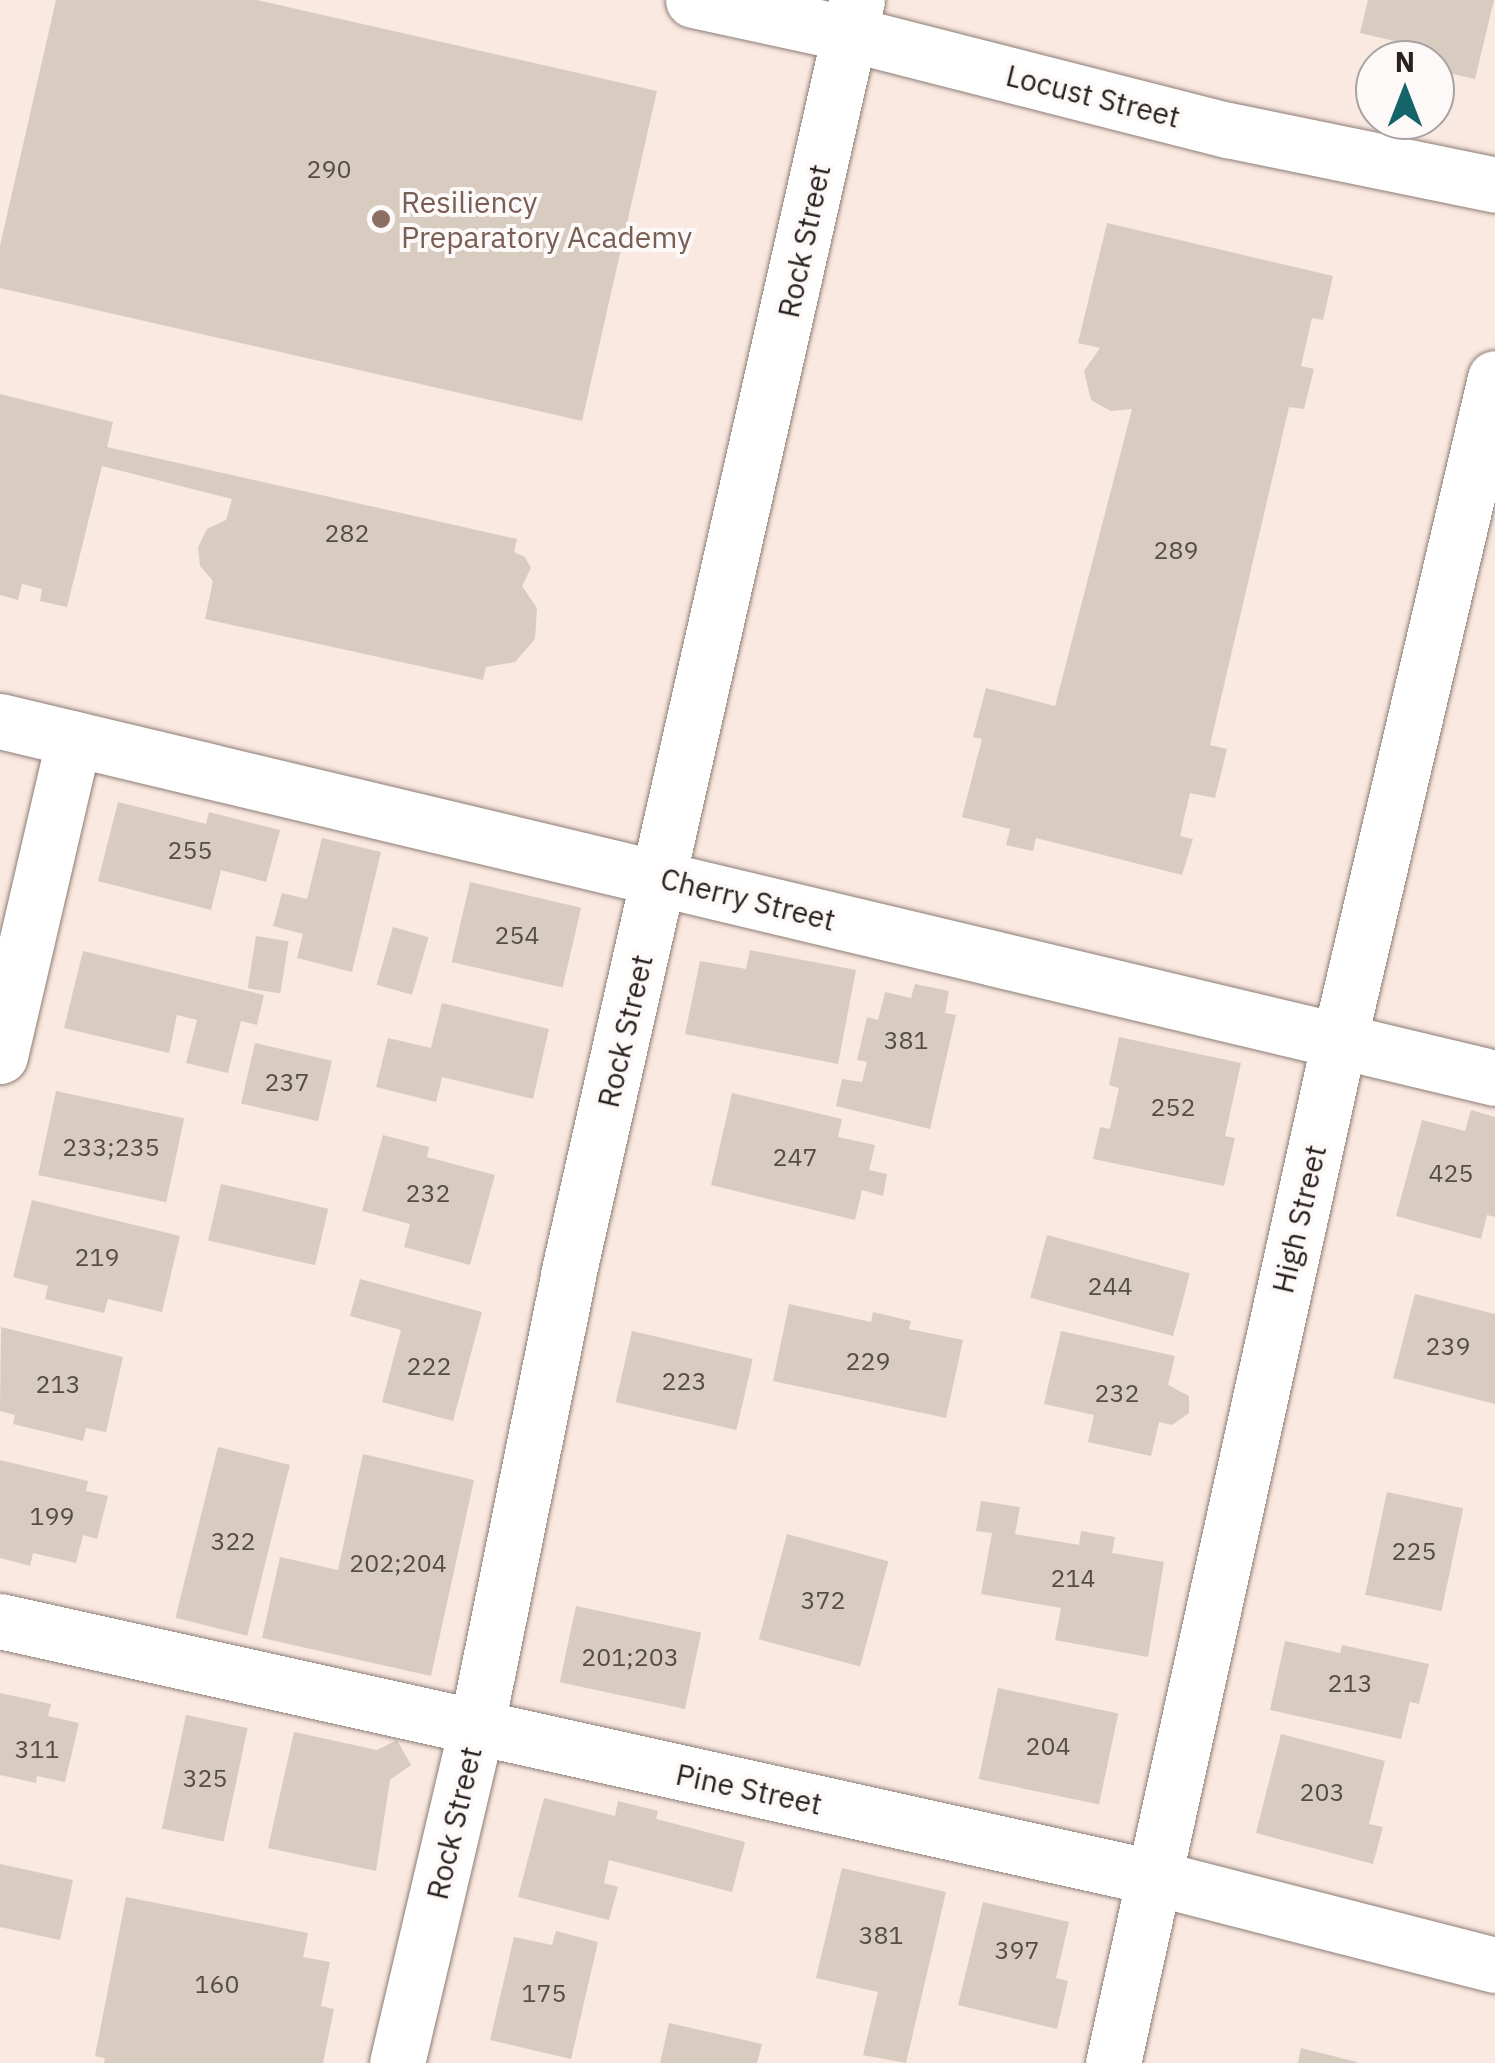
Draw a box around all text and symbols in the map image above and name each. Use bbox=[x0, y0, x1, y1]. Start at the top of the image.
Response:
north arrow bbox=[1355, 40, 1455, 140]
text: N bbox=[1395, 43, 1415, 80]
street label: Locust Street bbox=[1002, 57, 1184, 135]
house number: 290 bbox=[307, 154, 351, 184]
street label: Rock Street bbox=[770, 161, 838, 321]
place label: Resiliency Preparatory Academy bbox=[401, 184, 692, 254]
marker: Resiliency Preparatory Academy bbox=[370, 208, 392, 230]
house number: 282 bbox=[325, 518, 369, 548]
house number: 289 bbox=[1154, 535, 1198, 565]
house number: 255 bbox=[168, 835, 212, 865]
street label: Cherry Street bbox=[657, 860, 839, 938]
house number: 254 bbox=[495, 920, 539, 950]
street label: Rock Street bbox=[590, 951, 660, 1111]
house number: 381 bbox=[884, 1025, 928, 1055]
house number: 237 bbox=[265, 1067, 309, 1097]
house number: 252 bbox=[1151, 1092, 1195, 1122]
house number: 233;235 bbox=[62, 1132, 160, 1162]
street label: High Street bbox=[1264, 1141, 1334, 1297]
house number: 247 bbox=[773, 1142, 817, 1172]
house number: 425 bbox=[1429, 1158, 1473, 1188]
house number: 232 bbox=[406, 1178, 450, 1208]
house number: 219 bbox=[75, 1242, 119, 1272]
house number: 244 bbox=[1088, 1271, 1132, 1301]
house number: 239 bbox=[1426, 1331, 1470, 1361]
house number: 229 bbox=[846, 1346, 890, 1376]
house number: 222 bbox=[407, 1351, 451, 1381]
house number: 223 bbox=[662, 1366, 706, 1396]
house number: 213 bbox=[36, 1369, 80, 1399]
house number: 232 bbox=[1095, 1378, 1139, 1408]
house number: 199 bbox=[30, 1501, 74, 1531]
house number: 322 bbox=[211, 1526, 255, 1556]
house number: 225 bbox=[1392, 1536, 1436, 1566]
house number: 202;204 bbox=[349, 1548, 447, 1578]
house number: 214 bbox=[1051, 1563, 1095, 1593]
house number: 372 bbox=[801, 1585, 845, 1615]
house number: 201;203 bbox=[581, 1642, 679, 1672]
house number: 213 bbox=[1328, 1668, 1372, 1698]
house number: 204 bbox=[1026, 1731, 1070, 1761]
house number: 311 bbox=[15, 1734, 59, 1764]
street label: Rock Street bbox=[419, 1743, 489, 1903]
street label: Pine Street bbox=[673, 1756, 825, 1822]
house number: 325 bbox=[183, 1763, 227, 1793]
house number: 203 bbox=[1300, 1777, 1344, 1807]
house number: 381 bbox=[859, 1920, 903, 1950]
house number: 397 bbox=[995, 1935, 1039, 1965]
house number: 160 bbox=[195, 1969, 239, 1999]
house number: 175 bbox=[522, 1978, 566, 2008]

